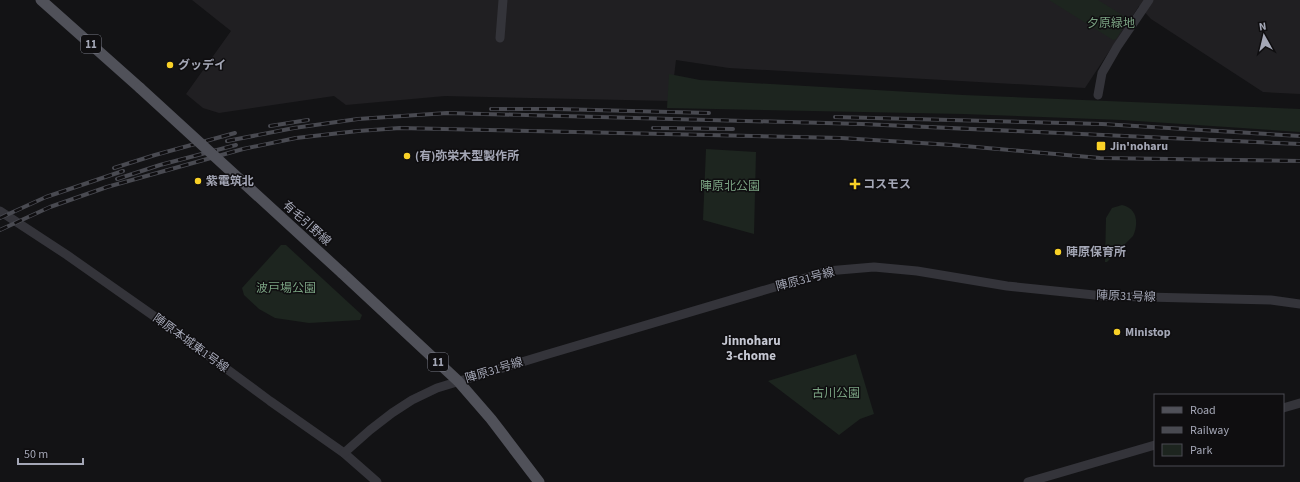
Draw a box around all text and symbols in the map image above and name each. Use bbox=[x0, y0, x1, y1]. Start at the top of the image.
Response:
park label: 夕原緑地 bbox=[1087, 15, 1135, 32]
north arrow bbox=[1244, 16, 1284, 56]
text: N bbox=[1258, 19, 1267, 35]
road number: 11 bbox=[81, 35, 101, 53]
place label: グッデイ bbox=[178, 57, 226, 74]
marker: グッデイ bbox=[165, 60, 175, 70]
place label: Jin'noharu bbox=[1110, 138, 1168, 155]
marker: Jin'noharu bbox=[1095, 140, 1107, 152]
place label: (有)弥栄木型製作所 bbox=[415, 148, 519, 165]
marker: (有)弥栄木型製作所 bbox=[402, 151, 412, 161]
place label: 紫電筑北 bbox=[206, 173, 254, 190]
marker: 紫電筑北 bbox=[193, 176, 203, 186]
place label: コスモス bbox=[863, 176, 911, 193]
park label: 陣原北公園 bbox=[700, 178, 760, 195]
marker: コスモス bbox=[850, 179, 860, 189]
street label: 有毛引野線 bbox=[279, 197, 335, 250]
place label: 陣原保育所 bbox=[1066, 244, 1126, 261]
marker: 陣原保育所 bbox=[1053, 247, 1063, 257]
street label: 陣原31号線 bbox=[774, 264, 836, 295]
park label: 波戸場公園 bbox=[256, 280, 316, 297]
street label: 陣原31号線 bbox=[1096, 287, 1156, 306]
street label: 陣原本城東1号線 bbox=[149, 310, 232, 377]
place label: Ministop bbox=[1125, 324, 1171, 341]
marker: Ministop bbox=[1112, 327, 1122, 337]
district label: Jinnoharu 3-chome bbox=[721, 332, 781, 365]
road number: 11 bbox=[428, 353, 448, 371]
street label: 陣原31号線 bbox=[463, 354, 525, 387]
park label: 古川公園 bbox=[812, 385, 860, 402]
legend bbox=[1154, 394, 1284, 466]
text: Road bbox=[1190, 402, 1216, 419]
text: Railway bbox=[1190, 422, 1229, 439]
scale bar bbox=[18, 440, 83, 466]
text: Park bbox=[1190, 442, 1212, 459]
text: 50 m bbox=[24, 446, 48, 463]

